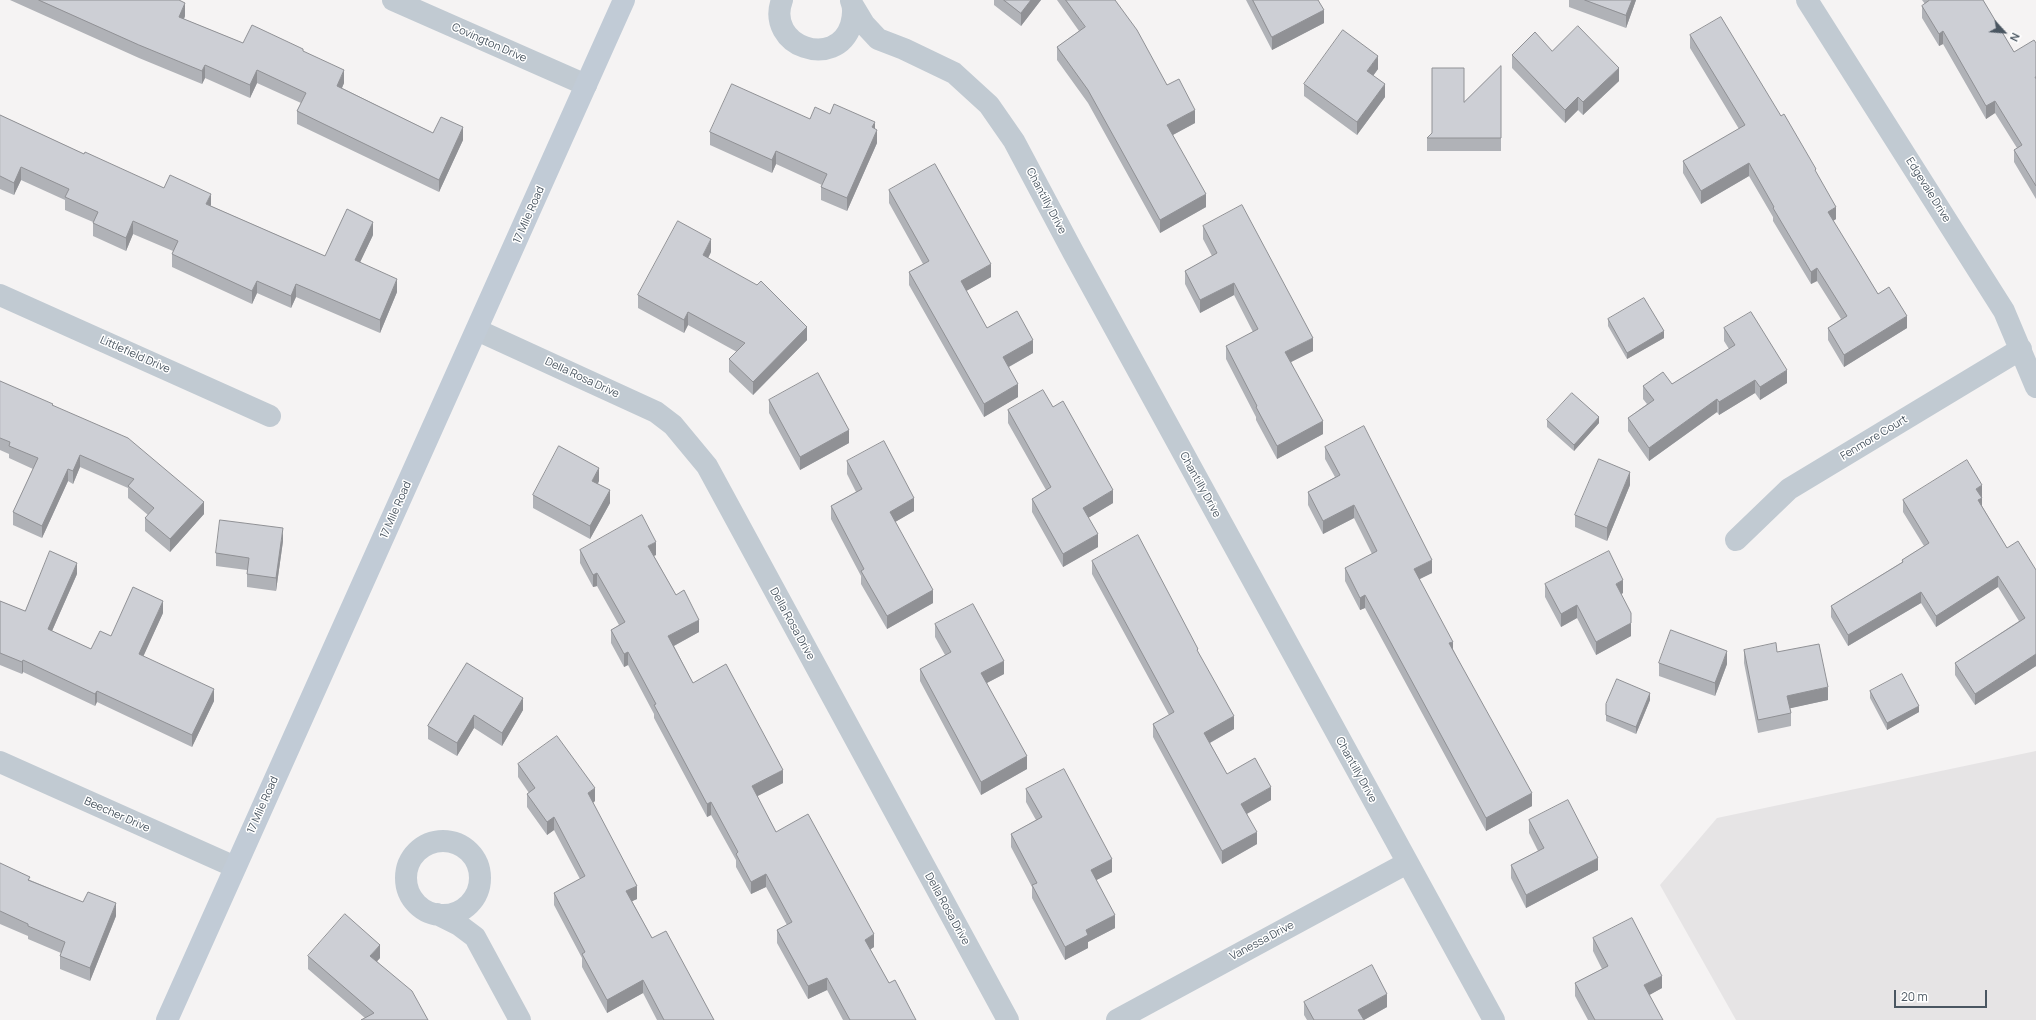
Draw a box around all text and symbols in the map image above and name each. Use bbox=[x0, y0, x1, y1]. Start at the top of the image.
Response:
north arrow bbox=[1984, 12, 2024, 52]
street label: Covington Drive bbox=[450, 21, 528, 65]
text: N bbox=[2007, 31, 2024, 44]
street label: Edgevale Drive bbox=[1903, 155, 1953, 225]
street label: Chantilly Drive bbox=[1023, 166, 1069, 236]
street label: 17 Mile Road bbox=[511, 184, 547, 246]
street label: Littlefield Drive bbox=[98, 334, 172, 376]
street label: Della Rosa Drive bbox=[543, 355, 621, 401]
street label: Fenmore Court bbox=[1838, 413, 1910, 463]
street label: Chantilly Drive bbox=[1177, 450, 1223, 520]
street label: 17 Mile Road bbox=[378, 479, 414, 541]
street label: Della Rosa Drive bbox=[767, 586, 817, 662]
street label: Chantilly Drive bbox=[1333, 735, 1379, 805]
street label: 17 Mile Road bbox=[245, 774, 281, 836]
street label: Beecher Drive bbox=[82, 795, 152, 835]
street label: Della Rosa Drive bbox=[922, 871, 972, 947]
street label: Vanessa Drive bbox=[1228, 919, 1296, 963]
scale bar bbox=[1896, 982, 1989, 1008]
text: 20 m bbox=[1901, 988, 1928, 1005]

